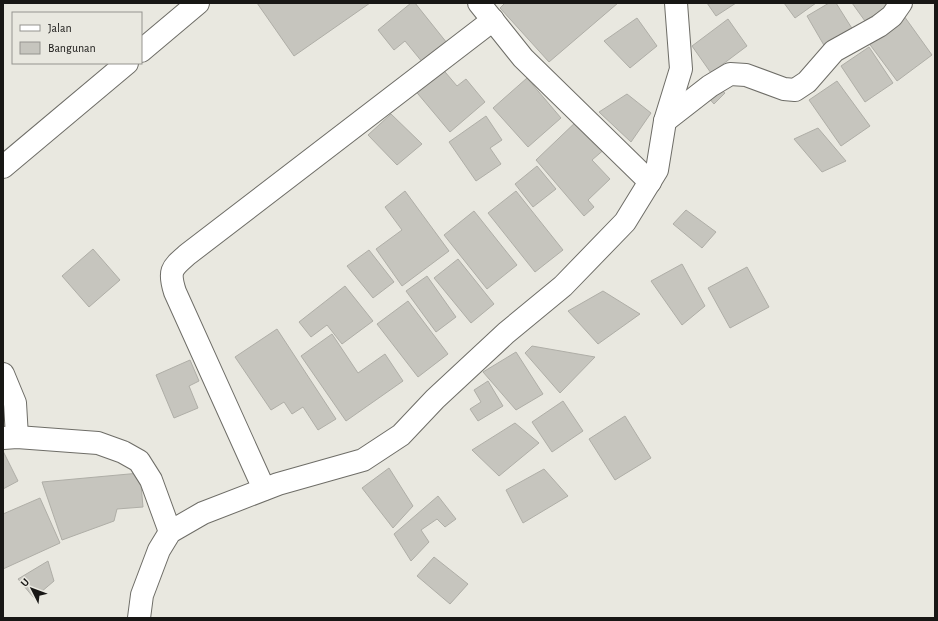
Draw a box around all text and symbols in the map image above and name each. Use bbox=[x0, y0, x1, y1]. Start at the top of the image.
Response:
legend bbox=[12, 12, 142, 64]
text: Jalan bbox=[48, 22, 72, 34]
text: Bangunan bbox=[48, 42, 96, 54]
north arrow bbox=[12, 569, 52, 609]
text: U bbox=[19, 576, 31, 589]

